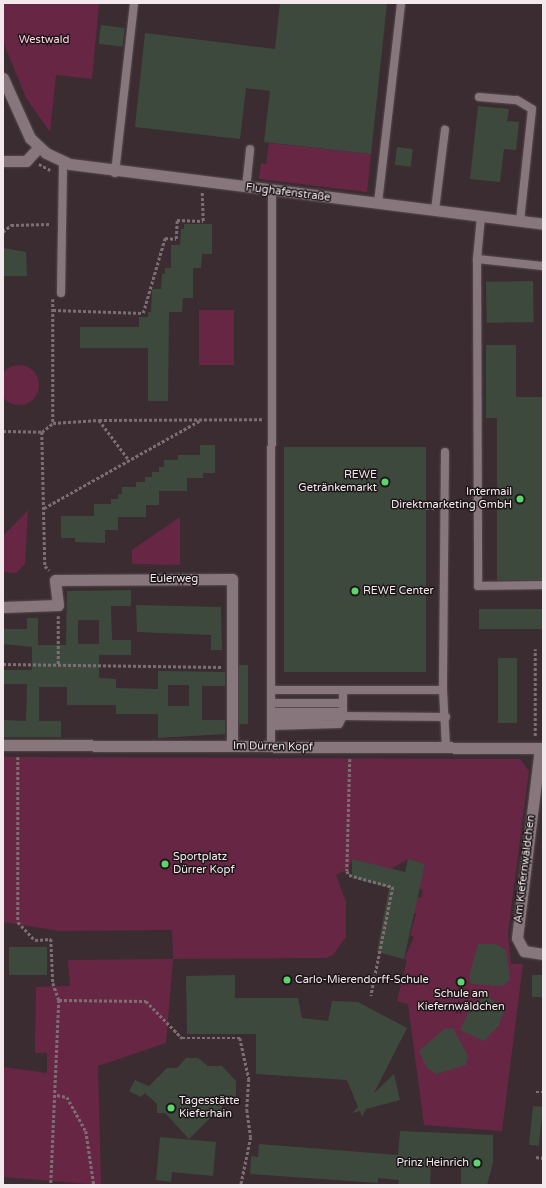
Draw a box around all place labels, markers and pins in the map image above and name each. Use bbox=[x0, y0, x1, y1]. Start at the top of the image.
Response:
place label: REWE Getränkemarkt bbox=[298, 469, 377, 495]
marker: REWE Getränkemarkt bbox=[380, 477, 390, 487]
place label: Intermail Direktmarketing GmbH bbox=[391, 486, 512, 512]
marker: Intermail Direktmarketing GmbH bbox=[515, 494, 525, 504]
place label: REWE Center bbox=[363, 584, 434, 598]
marker: REWE Center bbox=[350, 586, 360, 596]
place label: Sportplatz Dürrer Kopf bbox=[173, 851, 235, 877]
marker: Sportplatz Dürrer Kopf bbox=[160, 859, 170, 869]
place label: Carlo-Mierendorff-Schule bbox=[295, 973, 429, 987]
marker: Carlo-Mierendorff-Schule bbox=[282, 975, 292, 985]
marker: Schule am Kiefernwäldchen bbox=[456, 977, 466, 987]
place label: Schule am Kiefernwäldchen bbox=[417, 988, 505, 1014]
place label: Tagesstätte Kieferhain bbox=[179, 1095, 239, 1121]
marker: Tagesstätte Kieferhain bbox=[166, 1103, 176, 1113]
place label: Prinz Heinrich bbox=[396, 1156, 469, 1170]
marker: Prinz Heinrich bbox=[472, 1158, 482, 1168]

